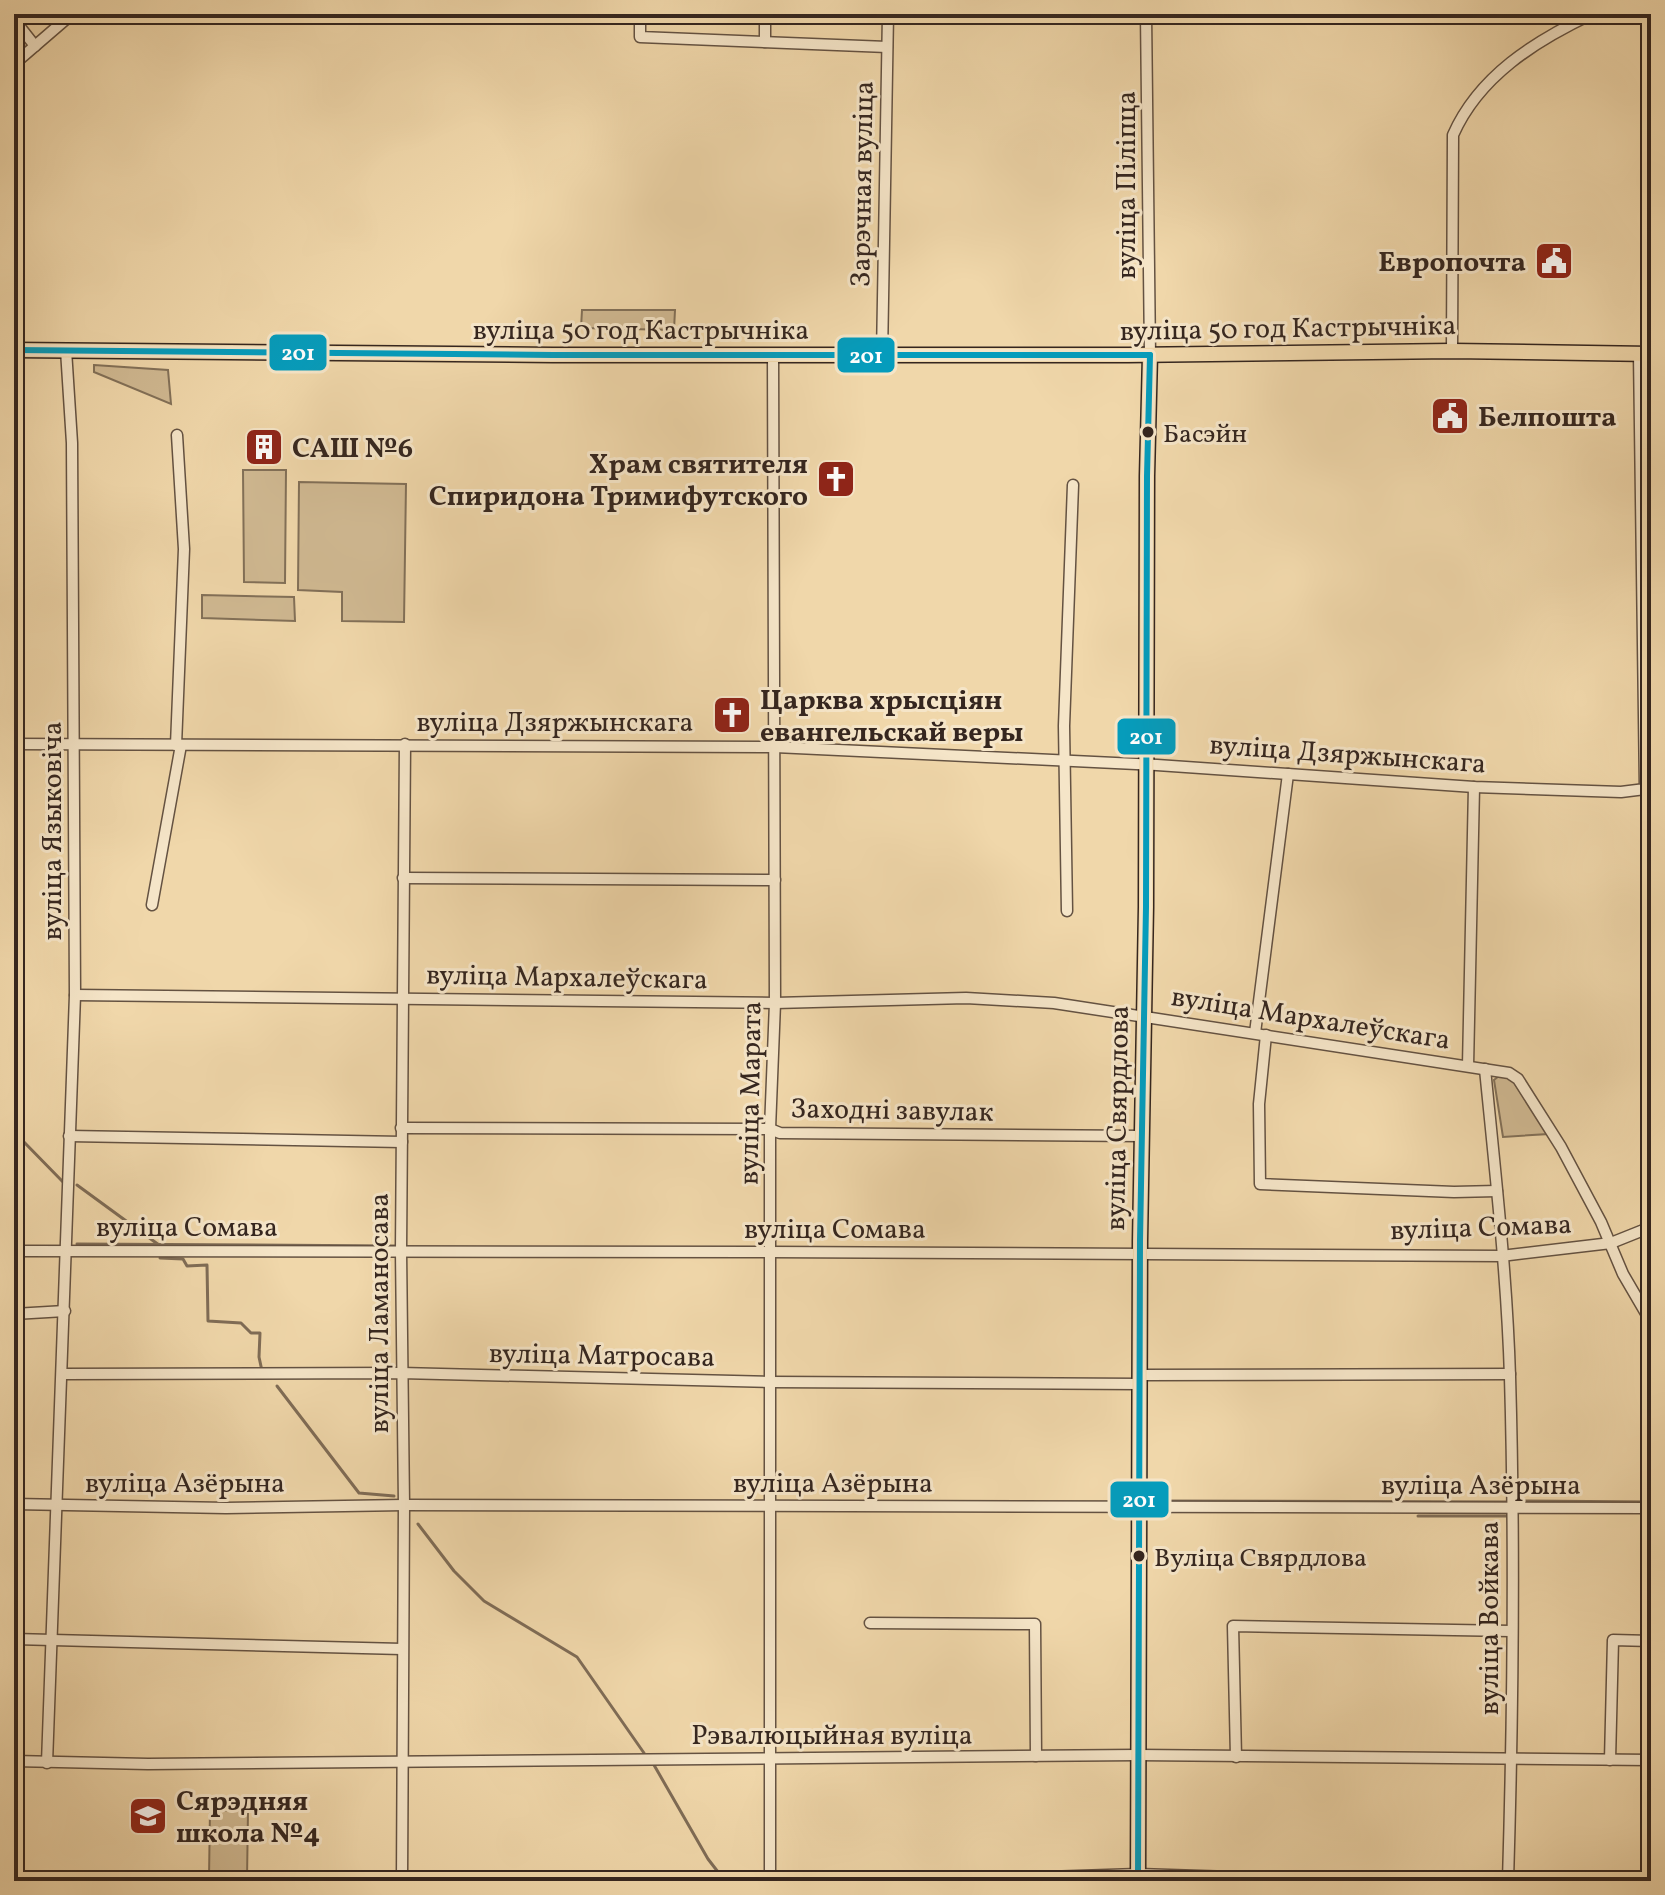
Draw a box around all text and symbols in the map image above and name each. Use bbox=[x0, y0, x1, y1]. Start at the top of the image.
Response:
street label: Зарэчная вуліца bbox=[842, 80, 885, 288]
street label: вуліца Піліпца bbox=[1108, 91, 1147, 279]
public building icon: Европочта bbox=[1533, 240, 1575, 282]
place label: Европочта bbox=[1378, 244, 1526, 283]
street label: вуліца 50 год Кастрычніка bbox=[1120, 307, 1457, 352]
street label: вуліца 50 год Кастрычніка bbox=[473, 312, 809, 351]
line badge: 201 bbox=[268, 333, 328, 372]
line badge: 201 bbox=[836, 336, 896, 374]
text: 201 bbox=[281, 339, 315, 370]
text: 201 bbox=[849, 342, 883, 373]
public building icon: Белпошта bbox=[1429, 395, 1471, 437]
place label: Белпошта bbox=[1478, 399, 1617, 438]
place label: Басэйн bbox=[1163, 417, 1247, 453]
marker: Басэйн bbox=[1140, 424, 1156, 440]
building icon: САШ №6 bbox=[243, 426, 285, 468]
place label: САШ №6 bbox=[292, 430, 413, 469]
place label: Храм святителя Спиридона Тримифутского bbox=[429, 446, 808, 517]
church icon: Храм святителя Спиридона Тримифутского bbox=[815, 458, 857, 500]
place label: Царква хрысціян евангельскай веры bbox=[760, 682, 1023, 753]
church icon: Царква хрысціян евангельскай веры bbox=[711, 694, 753, 736]
street label: вуліца Дзяржынскага bbox=[416, 704, 694, 743]
line badge: 201 bbox=[1116, 717, 1177, 756]
street label: вуліца Языковіча bbox=[34, 721, 73, 941]
text: 201 bbox=[1129, 723, 1163, 754]
street label: вуліца Дзяржынскага bbox=[1208, 726, 1487, 785]
street label: вуліца Мархалеўскага bbox=[426, 957, 708, 1000]
street label: вуліца Мархалеўскага bbox=[1168, 978, 1453, 1061]
street label: вуліца Марата bbox=[730, 1001, 773, 1185]
street label: вуліца Свярдлова bbox=[1097, 1005, 1140, 1231]
street label: Заходні завулак bbox=[790, 1090, 994, 1133]
street label: вуліца Ламаносава bbox=[361, 1193, 400, 1433]
street label: вуліца Сомава bbox=[1389, 1206, 1573, 1251]
street label: вуліца Сомава bbox=[96, 1209, 278, 1248]
street label: вуліца Сомава bbox=[744, 1211, 926, 1250]
street label: вуліца Матросава bbox=[488, 1335, 715, 1378]
street label: вуліца Азёрына bbox=[85, 1465, 285, 1504]
street label: вуліца Азёрына bbox=[733, 1465, 933, 1504]
street label: вуліца Азёрына bbox=[1381, 1467, 1581, 1506]
line badge: 201 bbox=[1109, 1480, 1170, 1519]
text: 201 bbox=[1122, 1486, 1156, 1517]
street label: вуліца Войкава bbox=[1471, 1521, 1510, 1715]
place label: Вуліца Свярдлова bbox=[1154, 1541, 1367, 1577]
marker: Вуліца Свярдлова bbox=[1131, 1548, 1147, 1564]
street label: Рэвалюцыйная вуліца bbox=[691, 1717, 973, 1756]
place label: Сярэдняя школа №4 bbox=[176, 1783, 320, 1854]
school or university icon: Сярэдняя школа №4 bbox=[127, 1795, 169, 1837]

